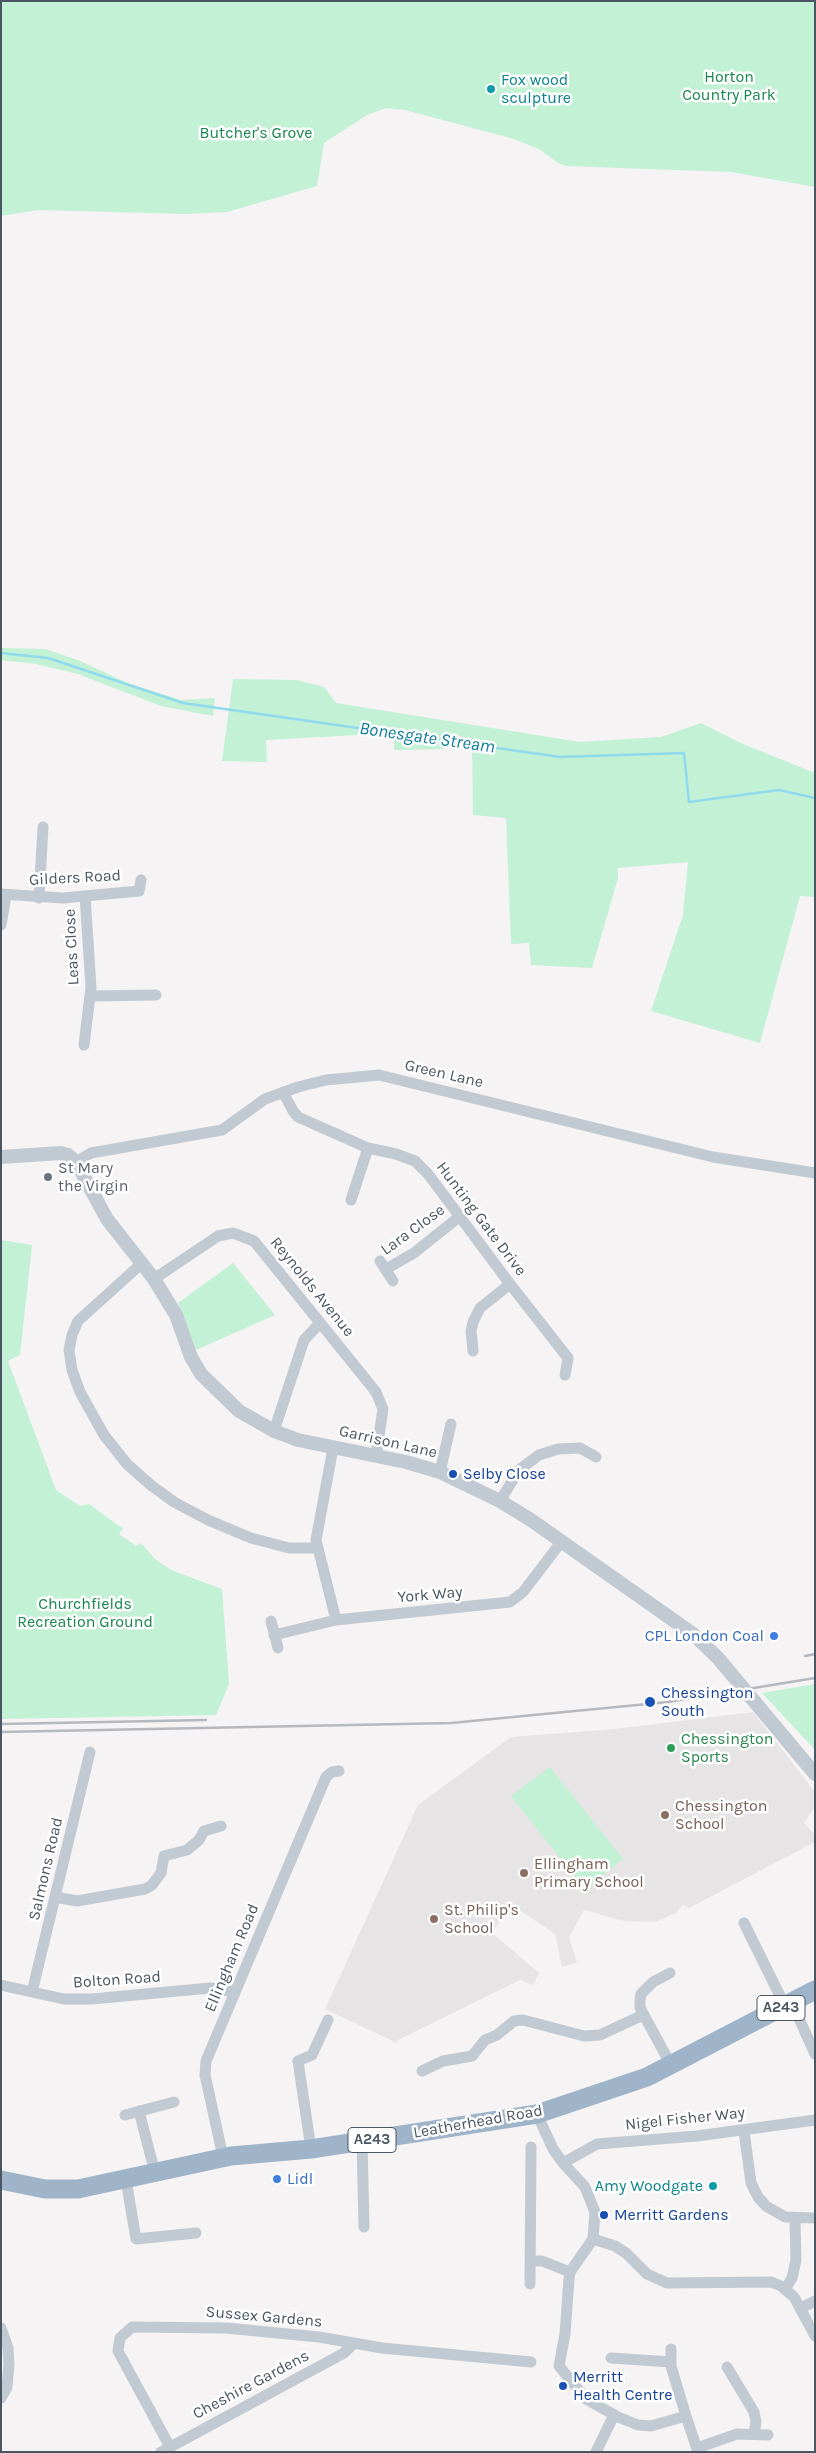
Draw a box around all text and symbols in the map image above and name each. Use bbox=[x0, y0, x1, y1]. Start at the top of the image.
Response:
park label: Horton Country Park bbox=[682, 67, 776, 105]
place label: Fox wood sculpture bbox=[501, 70, 571, 108]
marker: Fox wood sculpture bbox=[485, 83, 497, 95]
park label: Butcher's Grove bbox=[199, 123, 313, 143]
water label: Bonesgate Stream bbox=[358, 718, 496, 758]
street label: Gilders Road bbox=[29, 866, 121, 890]
street label: Leas Close bbox=[60, 908, 84, 986]
street label: Green Lane bbox=[403, 1056, 485, 1092]
place label: St Mary the Virgin bbox=[58, 1158, 128, 1196]
street label: Hunting Gate Drive bbox=[432, 1158, 530, 1280]
marker: St Mary the Virgin bbox=[42, 1171, 54, 1183]
street label: Lara Close bbox=[377, 1200, 449, 1260]
street label: Reynolds Avenue bbox=[266, 1233, 358, 1341]
street label: Garrison Lane bbox=[337, 1421, 439, 1463]
place label: Selby Close bbox=[463, 1464, 546, 1484]
marker: Selby Close bbox=[447, 1468, 459, 1480]
street label: York Way bbox=[397, 1583, 463, 1607]
park label: Churchfields Recreation Ground bbox=[17, 1594, 153, 1632]
place label: CPL London Coal bbox=[645, 1626, 764, 1646]
marker: CPL London Coal bbox=[768, 1630, 780, 1642]
place label: Chessington South bbox=[661, 1683, 753, 1721]
marker: Chessington South bbox=[643, 1695, 657, 1709]
place label: Chessington Sports bbox=[681, 1729, 773, 1767]
marker: Chessington Sports bbox=[665, 1742, 677, 1754]
place label: Chessington School bbox=[675, 1796, 767, 1834]
marker: Chessington School bbox=[659, 1809, 671, 1821]
street label: Salmons Road bbox=[25, 1816, 67, 1922]
place label: Ellingham Primary School bbox=[534, 1854, 644, 1892]
marker: Ellingham Primary School bbox=[518, 1867, 530, 1879]
place label: St. Philip's School bbox=[444, 1900, 519, 1938]
street label: Ellingham Road bbox=[201, 1901, 263, 2015]
marker: St. Philip's School bbox=[428, 1913, 440, 1925]
street label: Bolton Road bbox=[72, 1967, 162, 1993]
road number: A243 bbox=[757, 1996, 805, 2020]
street label: Leatherhead Road bbox=[412, 2101, 544, 2143]
street label: Nigel Fisher Way bbox=[624, 2103, 746, 2135]
road number: A243 bbox=[348, 2128, 396, 2152]
place label: Lidl bbox=[287, 2169, 313, 2189]
marker: Lidl bbox=[271, 2173, 283, 2185]
place label: Amy Woodgate bbox=[595, 2176, 703, 2196]
marker: Amy Woodgate bbox=[707, 2180, 719, 2192]
place label: Merritt Gardens bbox=[614, 2205, 729, 2225]
marker: Merritt Gardens bbox=[598, 2209, 610, 2221]
street label: Sussex Gardens bbox=[205, 2302, 323, 2332]
street label: Cheshire Gardens bbox=[190, 2346, 312, 2424]
place label: Merritt Health Centre bbox=[573, 2367, 672, 2405]
marker: Merritt Health Centre bbox=[557, 2380, 569, 2392]

